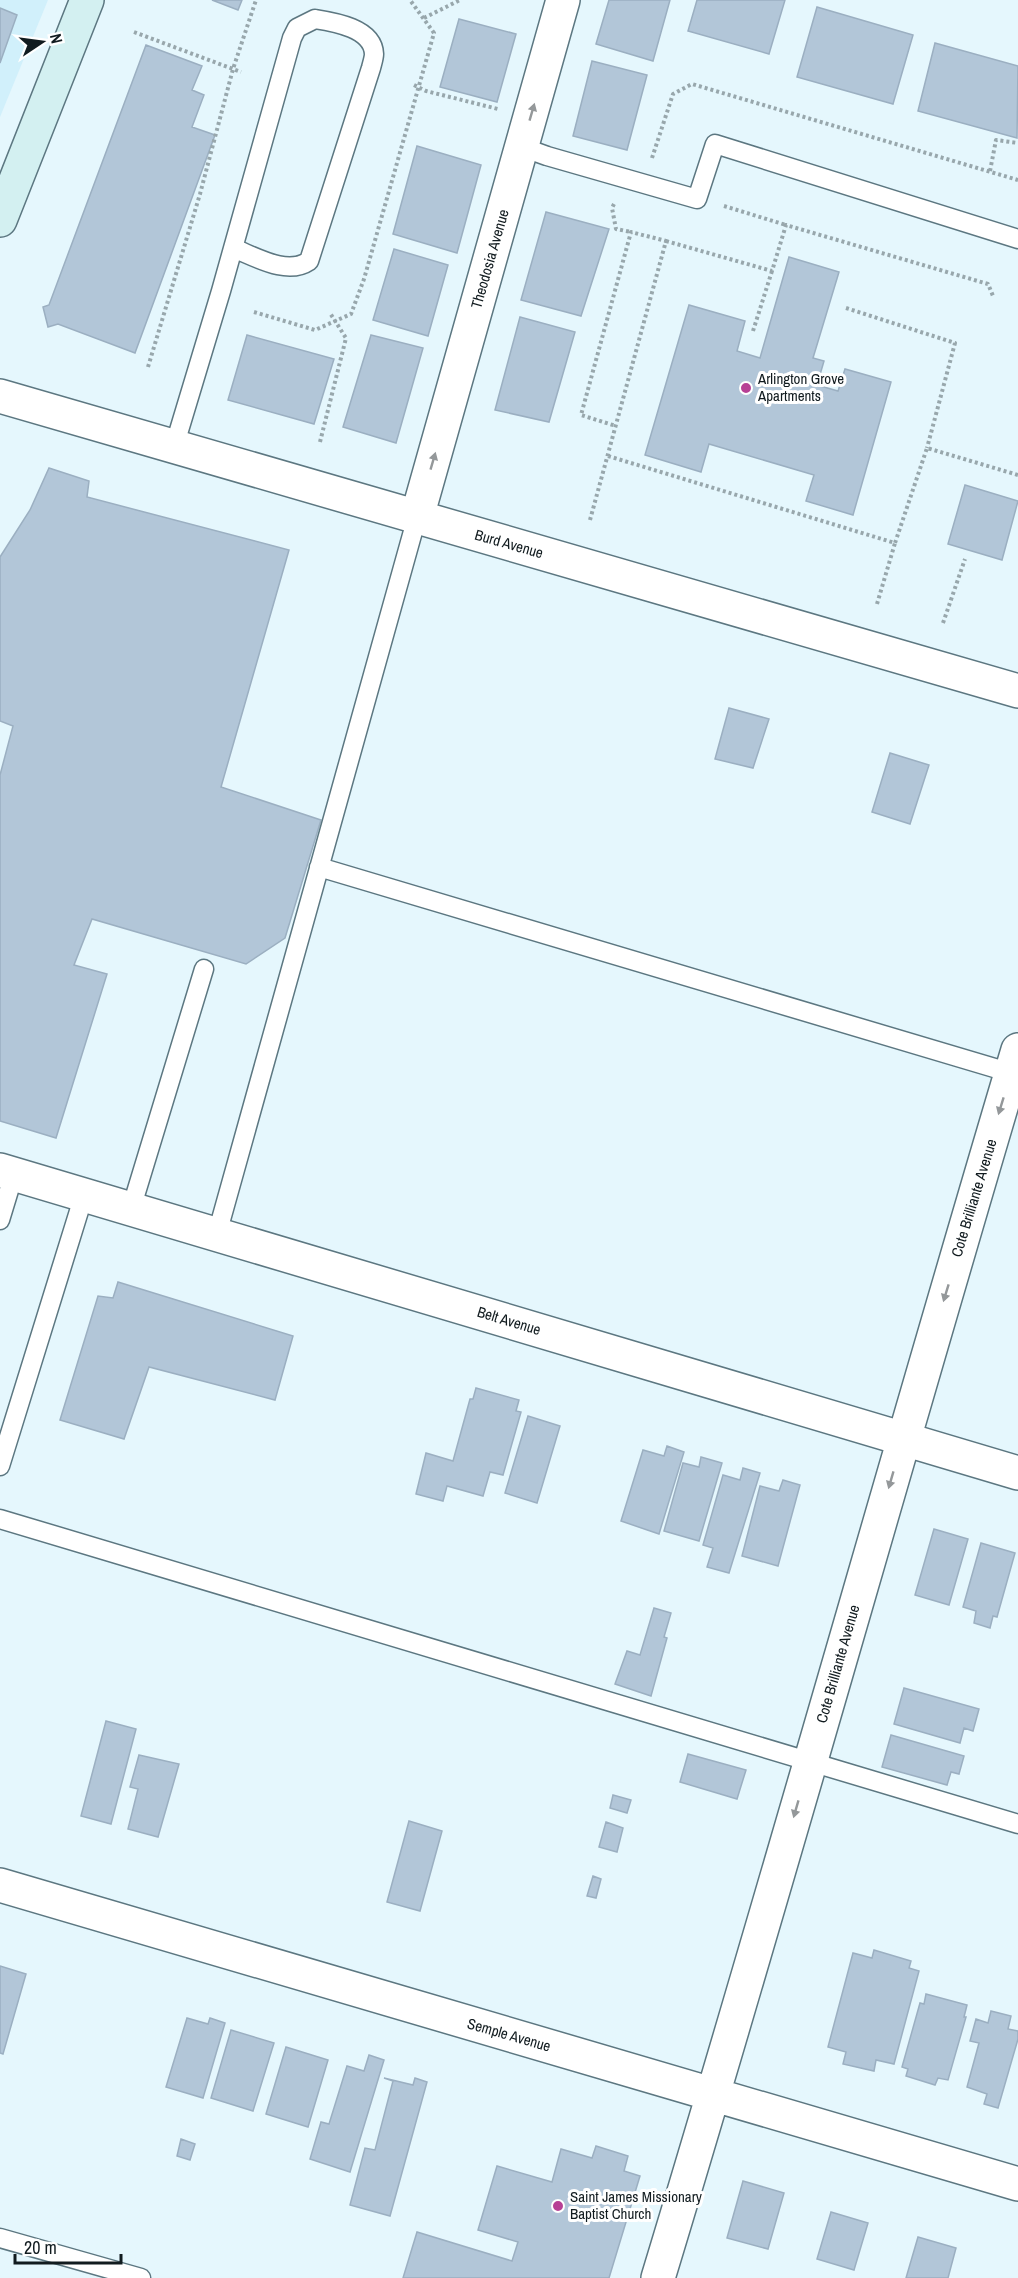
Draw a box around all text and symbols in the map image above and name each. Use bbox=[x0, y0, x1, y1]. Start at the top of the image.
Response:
north arrow bbox=[12, 12, 72, 72]
text: N bbox=[45, 32, 68, 46]
one-way arrow bbox=[527, 102, 537, 121]
street label: Theodosia Avenue bbox=[465, 207, 514, 311]
place label: Arlington Grove Apartments bbox=[757, 368, 844, 406]
marker: Arlington Grove Apartments bbox=[739, 381, 753, 395]
one-way arrow bbox=[429, 452, 438, 470]
street label: Burd Avenue bbox=[472, 524, 546, 563]
one-way arrow bbox=[996, 1097, 1005, 1115]
street label: Cote Brilliante Avenue bbox=[946, 1136, 1001, 1259]
one-way arrow bbox=[941, 1284, 950, 1302]
street label: Belt Avenue bbox=[475, 1301, 544, 1340]
one-way arrow bbox=[886, 1471, 895, 1489]
street label: Cote Brilliante Avenue bbox=[811, 1602, 864, 1725]
one-way arrow bbox=[791, 1800, 800, 1818]
street label: Semple Avenue bbox=[465, 2013, 553, 2057]
place label: Saint James Missionary Baptist Church bbox=[570, 2186, 703, 2224]
marker: Saint James Missionary Baptist Church bbox=[551, 2199, 565, 2213]
scale bar bbox=[15, 2227, 122, 2265]
text: 20 m bbox=[24, 2235, 57, 2260]

